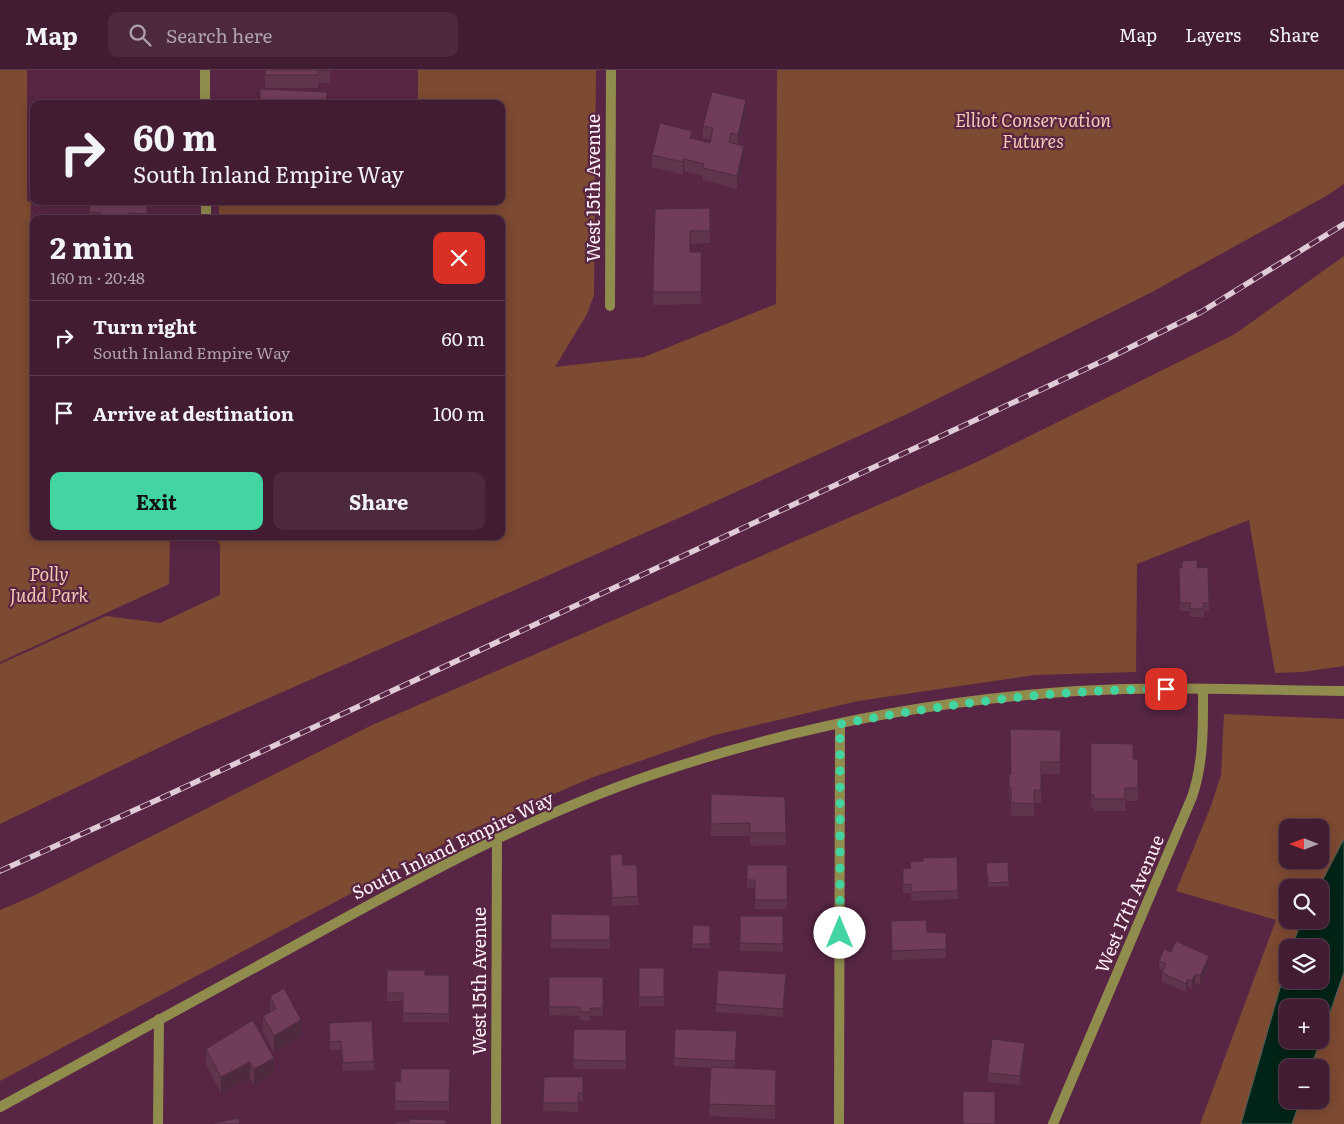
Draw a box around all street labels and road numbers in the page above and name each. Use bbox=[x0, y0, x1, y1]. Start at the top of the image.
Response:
street label: West 15th Avenue bbox=[579, 114, 606, 262]
street label: South Inland Empire Way bbox=[347, 784, 558, 905]
street label: West 17th Avenue bbox=[1087, 830, 1170, 977]
street label: West 15th Avenue bbox=[465, 907, 492, 1055]

